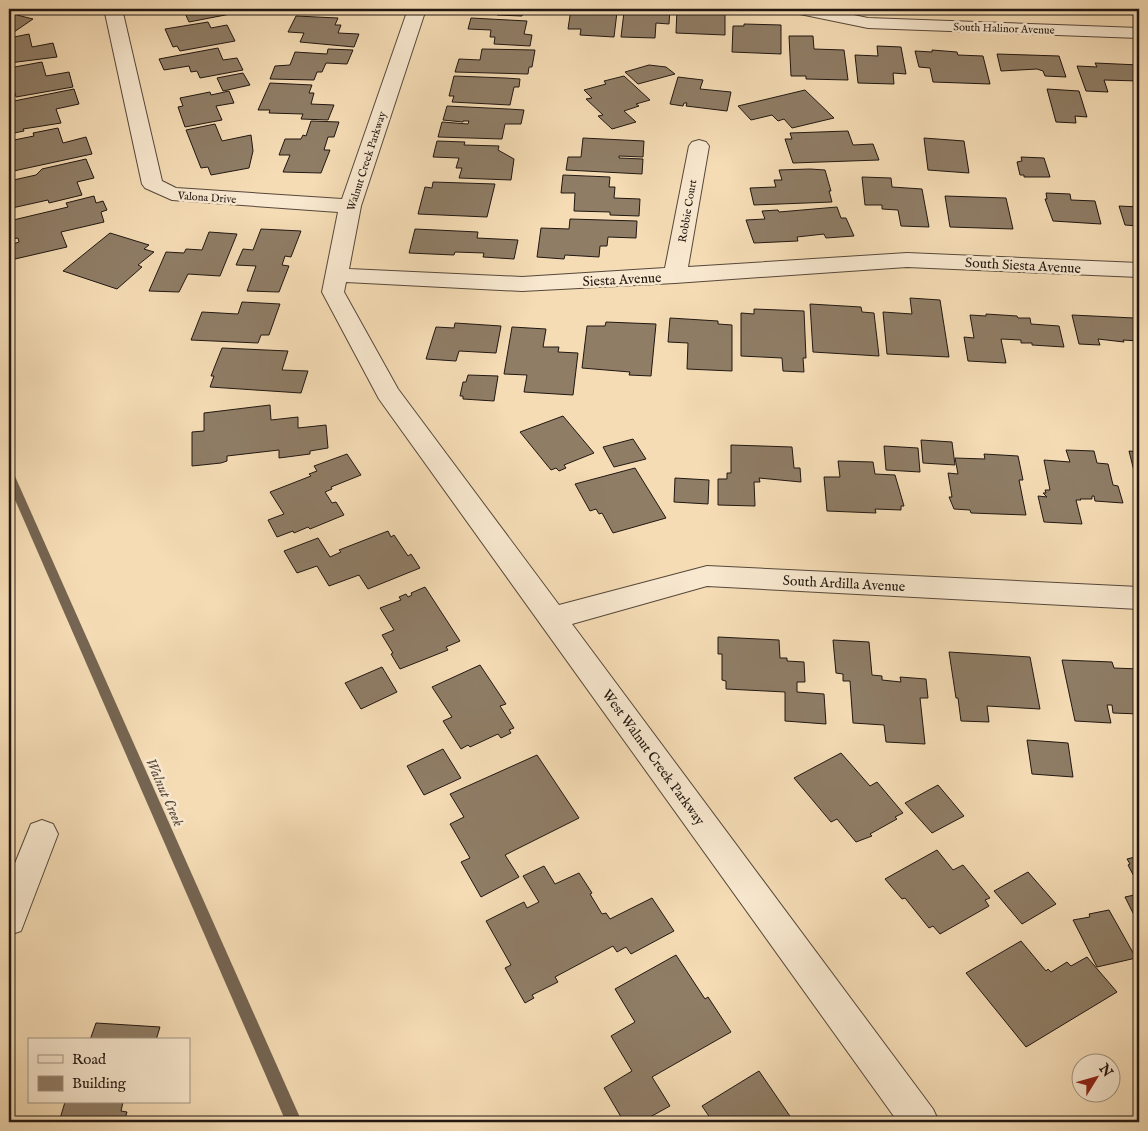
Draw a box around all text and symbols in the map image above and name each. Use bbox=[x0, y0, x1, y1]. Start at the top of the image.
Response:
street label: South Halinor Avenue bbox=[953, 20, 1055, 38]
street label: Walnut Creek Parkway bbox=[344, 109, 390, 213]
street label: Robbie Court bbox=[676, 178, 700, 244]
street label: Valona Drive bbox=[176, 189, 237, 207]
street label: South Siesta Avenue bbox=[964, 254, 1082, 278]
street label: Siesta Avenue bbox=[582, 269, 662, 291]
street label: South Ardilla Avenue bbox=[782, 572, 906, 596]
street label: West Walnut Creek Parkway bbox=[598, 686, 709, 829]
water label: Walnut Creek bbox=[141, 755, 188, 829]
legend bbox=[28, 1038, 190, 1104]
text: Road bbox=[72, 1050, 107, 1069]
north arrow bbox=[1070, 1054, 1120, 1104]
text: N bbox=[1094, 1060, 1116, 1081]
text: Building bbox=[72, 1074, 127, 1093]

